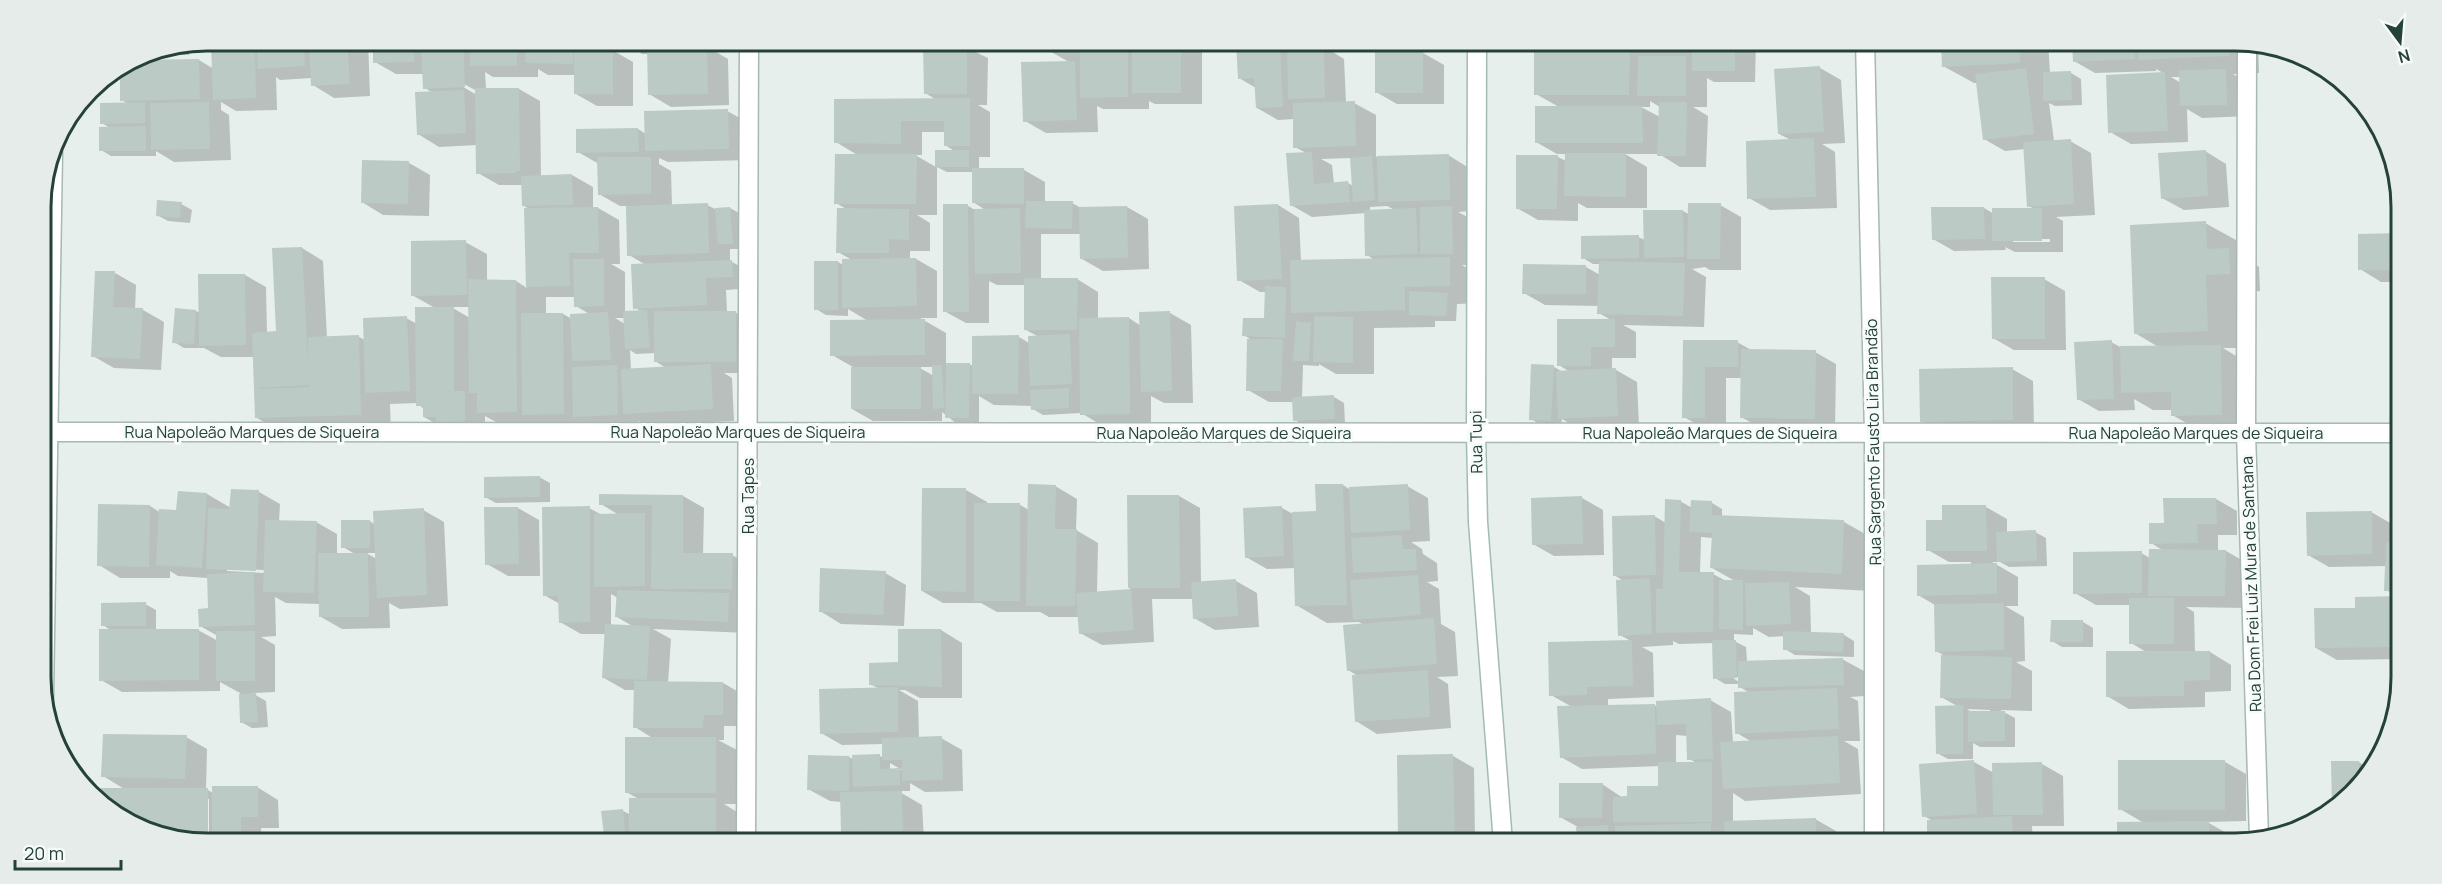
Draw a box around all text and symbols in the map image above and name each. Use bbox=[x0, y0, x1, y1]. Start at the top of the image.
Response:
north arrow bbox=[2370, 12, 2430, 72]
text: N bbox=[2396, 44, 2413, 69]
street label: Rua Sargento Fausto Lira Brandão bbox=[1860, 318, 1886, 566]
street label: Rua Tupi bbox=[1464, 410, 1488, 474]
street label: Rua Napoleão Marques de Siqueira bbox=[124, 421, 380, 443]
street label: Rua Napoleão Marques de Siqueira bbox=[610, 421, 866, 443]
street label: Rua Napoleão Marques de Siqueira bbox=[1096, 422, 1352, 444]
street label: Rua Napoleão Marques de Siqueira bbox=[1582, 422, 1838, 444]
street label: Rua Napoleão Marques de Siqueira bbox=[2068, 422, 2324, 444]
street label: Rua Dom Frei Luiz Mura de Santana bbox=[2236, 456, 2266, 712]
street label: Rua Tapes bbox=[737, 458, 759, 534]
scale bar bbox=[15, 833, 122, 871]
text: 20 m bbox=[24, 841, 64, 865]

